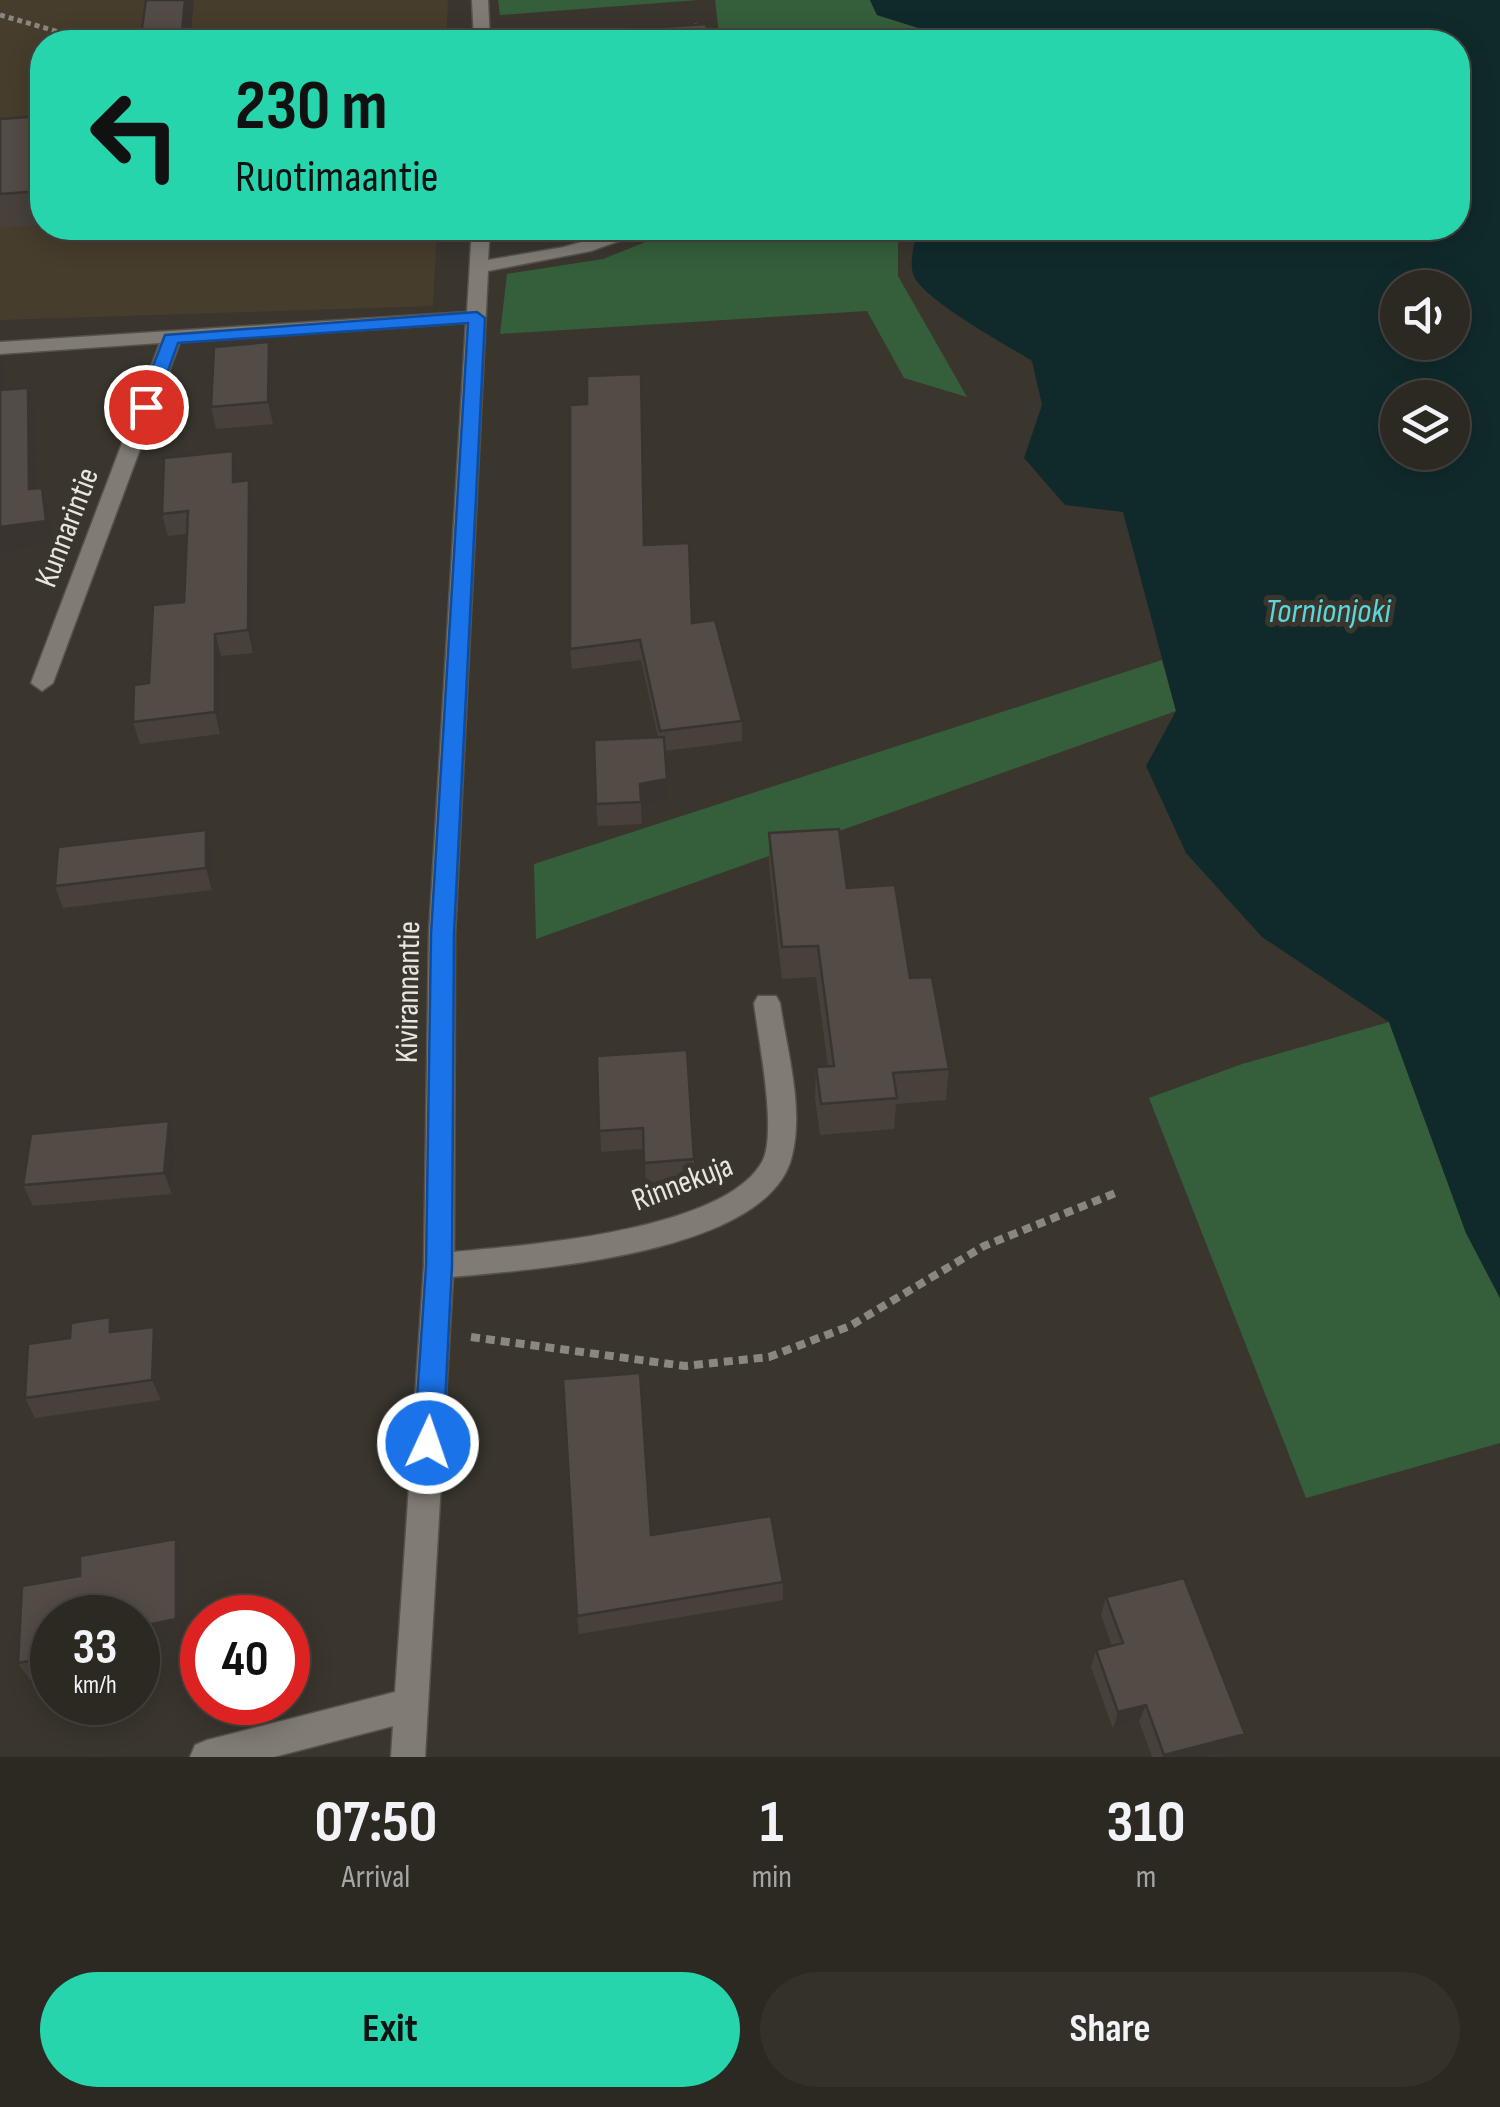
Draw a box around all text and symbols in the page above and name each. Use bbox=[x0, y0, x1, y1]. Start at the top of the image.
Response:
text: 230 m bbox=[235, 65, 388, 149]
icon: left bbox=[70, 70, 200, 200]
text: Ruotimaantie bbox=[235, 150, 439, 205]
map controls bbox=[1380, 270, 1470, 470]
button: sound bbox=[1380, 270, 1470, 360]
pin bbox=[104, 365, 189, 450]
icon: arrive bbox=[119, 380, 174, 435]
button: layers bbox=[1380, 380, 1470, 470]
street label: Kunnarintie bbox=[27, 462, 108, 593]
water label: Tornionjoki bbox=[1265, 590, 1392, 633]
street label: Kivirannantie bbox=[388, 921, 429, 1063]
street label: Rinnekuja bbox=[627, 1146, 738, 1220]
position arrow bbox=[376, 1391, 480, 1495]
speed limit sign: 40 bbox=[180, 1595, 310, 1725]
text: 33 bbox=[73, 1618, 117, 1678]
text: km/h bbox=[73, 1670, 117, 1701]
text: 07:50 bbox=[315, 1787, 437, 1859]
text: 1 bbox=[760, 1787, 784, 1859]
text: 310 bbox=[1106, 1787, 1185, 1859]
text: Arrival bbox=[341, 1858, 410, 1897]
text: min bbox=[752, 1858, 792, 1897]
text: m bbox=[1136, 1858, 1156, 1897]
button: Exit bbox=[40, 1972, 740, 2087]
button: Share bbox=[760, 1972, 1460, 2087]

